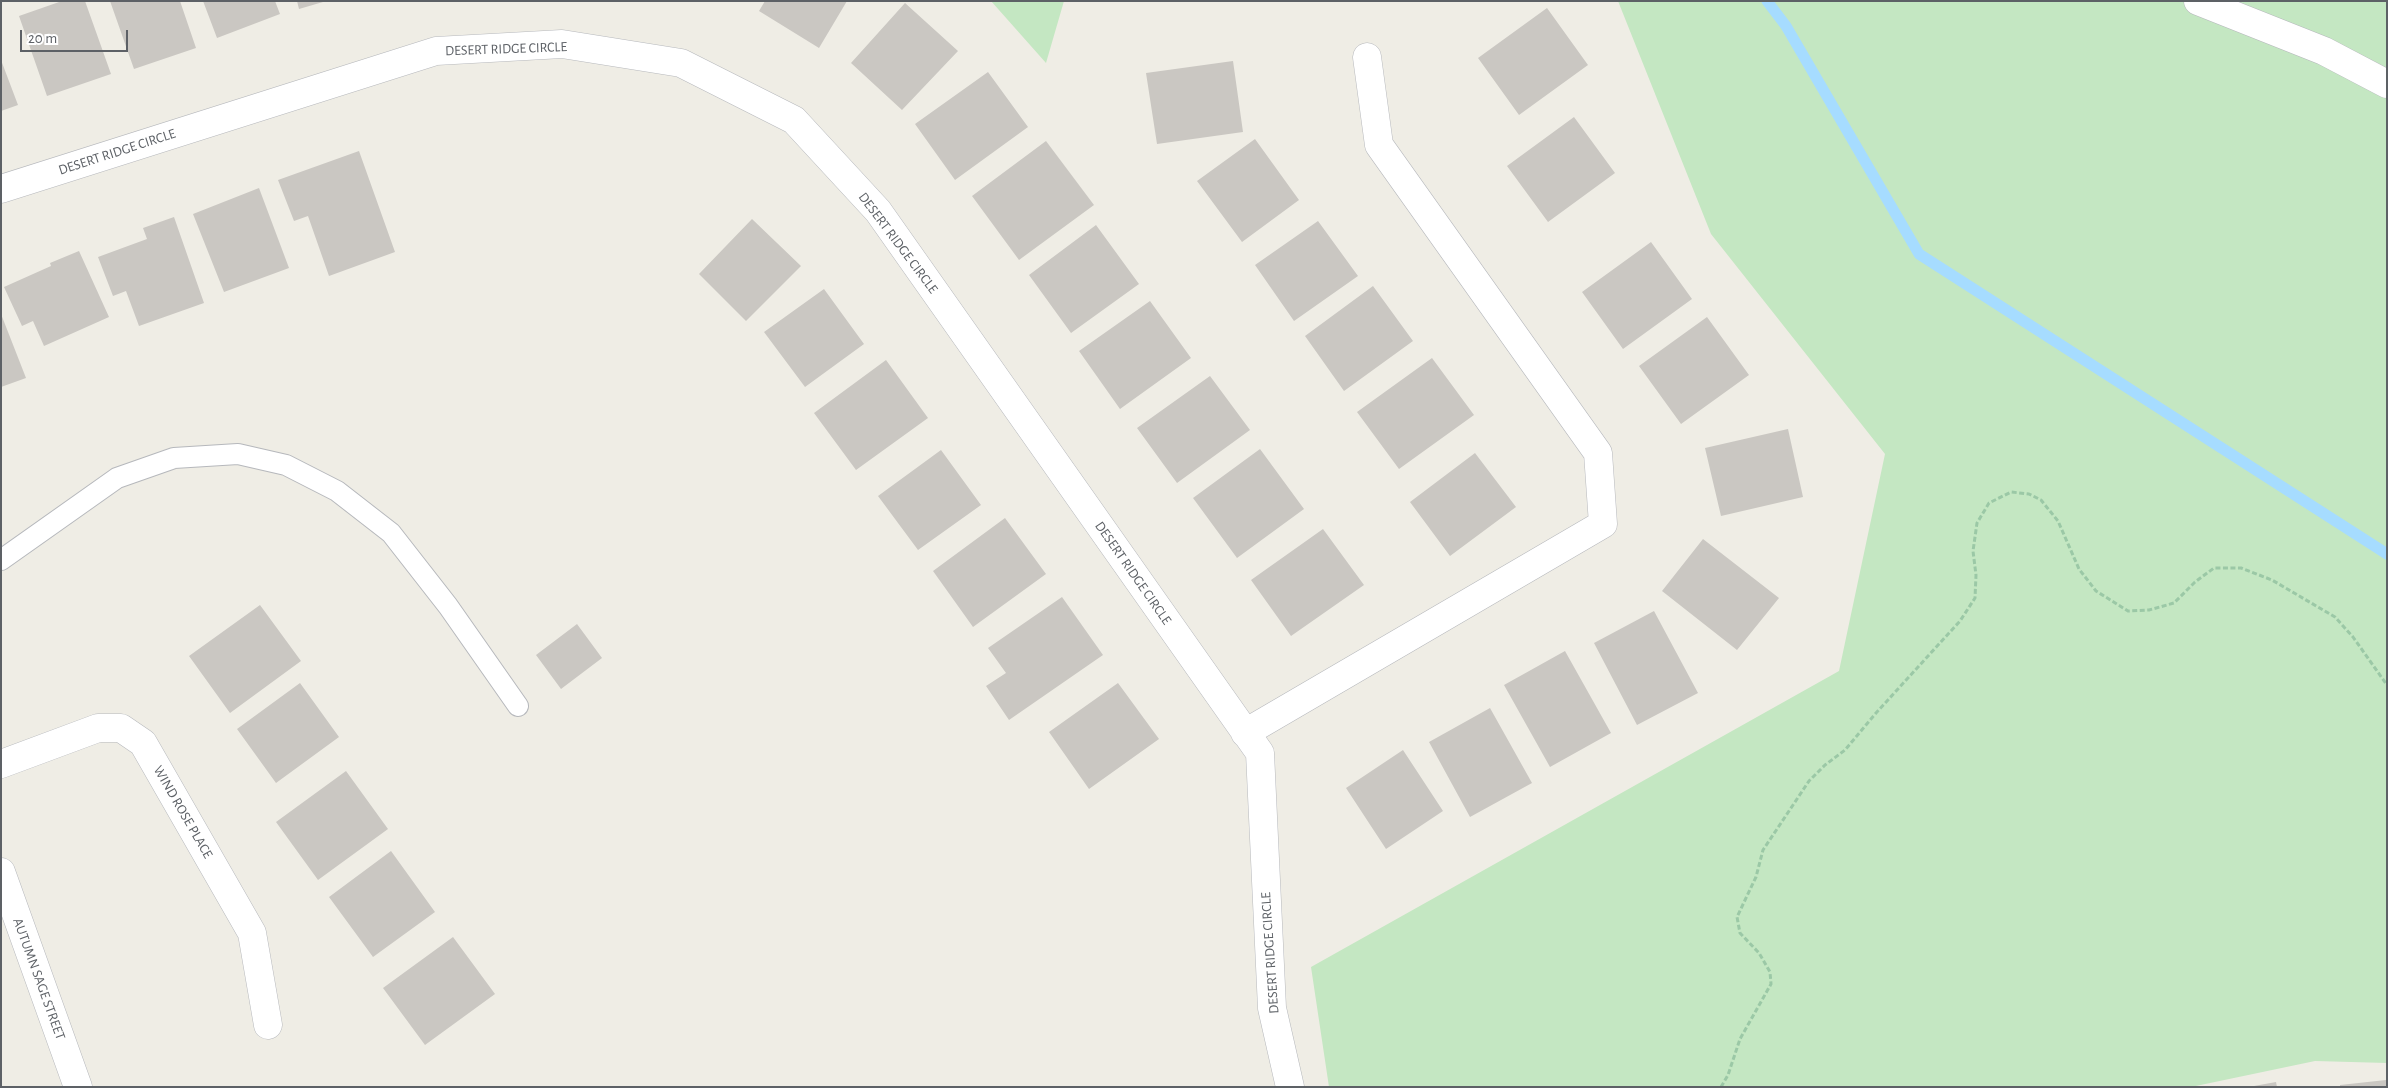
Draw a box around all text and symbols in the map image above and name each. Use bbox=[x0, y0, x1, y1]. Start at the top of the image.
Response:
scale bar bbox=[22, 20, 130, 52]
text: 20 m bbox=[28, 31, 57, 46]
street label: DESERT RIDGE CIRCLE bbox=[445, 38, 567, 60]
street label: DESERT RIDGE CIRCLE bbox=[56, 125, 178, 179]
street label: DESERT RIDGE CIRCLE bbox=[855, 189, 941, 297]
street label: DESERT RIDGE CIRCLE bbox=[1091, 518, 1175, 628]
street label: WIND ROSE PLACE bbox=[150, 763, 216, 861]
street label: DESERT RIDGE CIRCLE bbox=[1257, 892, 1283, 1014]
street label: AUTUMN SAGE STREET bbox=[9, 916, 69, 1042]

